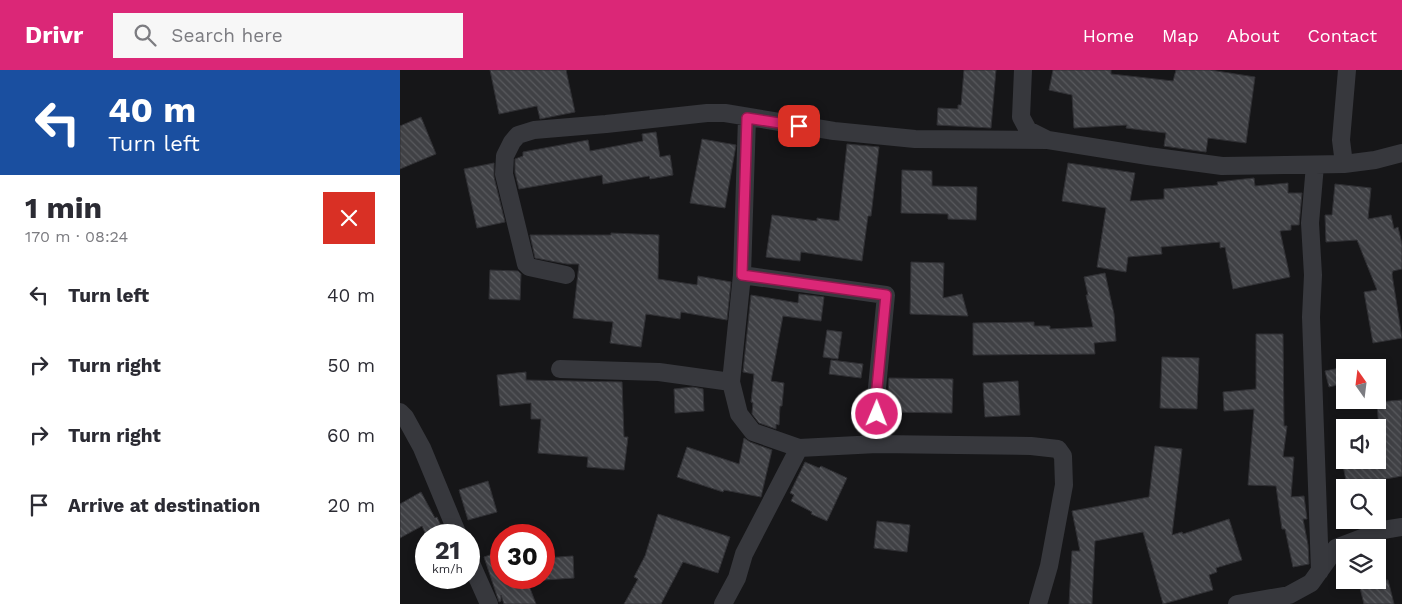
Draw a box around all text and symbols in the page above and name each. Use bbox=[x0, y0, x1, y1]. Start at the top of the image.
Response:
search box bbox=[113, 13, 463, 58]
text: Drivr bbox=[25, 21, 83, 49]
icon: search bbox=[131, 21, 159, 49]
text: Search here bbox=[171, 24, 283, 47]
text: Home bbox=[1083, 25, 1134, 46]
text: Map bbox=[1162, 25, 1199, 46]
text: About bbox=[1227, 25, 1279, 46]
text: Contact bbox=[1307, 25, 1377, 46]
text: 40 m bbox=[108, 89, 196, 131]
icon: left bbox=[25, 90, 90, 155]
pin bbox=[778, 105, 820, 147]
icon: arrive bbox=[785, 112, 813, 140]
text: Turn left bbox=[108, 131, 200, 156]
text: 1 min bbox=[25, 190, 102, 225]
button: close bbox=[323, 192, 375, 244]
text: 170 m · 08:24 bbox=[25, 227, 128, 246]
icon: left bbox=[25, 281, 53, 309]
text: Turn left bbox=[68, 284, 149, 307]
text: 40 m bbox=[327, 284, 375, 307]
icon: right bbox=[25, 351, 53, 379]
text: Turn right bbox=[68, 354, 161, 377]
text: 50 m bbox=[328, 354, 375, 377]
north arrow bbox=[1336, 359, 1386, 409]
map controls bbox=[1336, 359, 1386, 589]
position arrow bbox=[850, 387, 902, 439]
button: sound bbox=[1336, 419, 1386, 469]
icon: right bbox=[25, 421, 53, 449]
text: Turn right bbox=[68, 424, 161, 447]
text: 60 m bbox=[327, 424, 375, 447]
button: search bbox=[1336, 479, 1386, 529]
icon: arrive bbox=[25, 491, 53, 519]
text: Arrive at destination bbox=[68, 494, 260, 517]
text: 20 m bbox=[328, 494, 375, 517]
speed limit sign: 30 bbox=[490, 524, 555, 589]
text: 21 bbox=[435, 536, 460, 565]
button: layers bbox=[1336, 539, 1386, 589]
text: km/h bbox=[432, 562, 463, 576]

